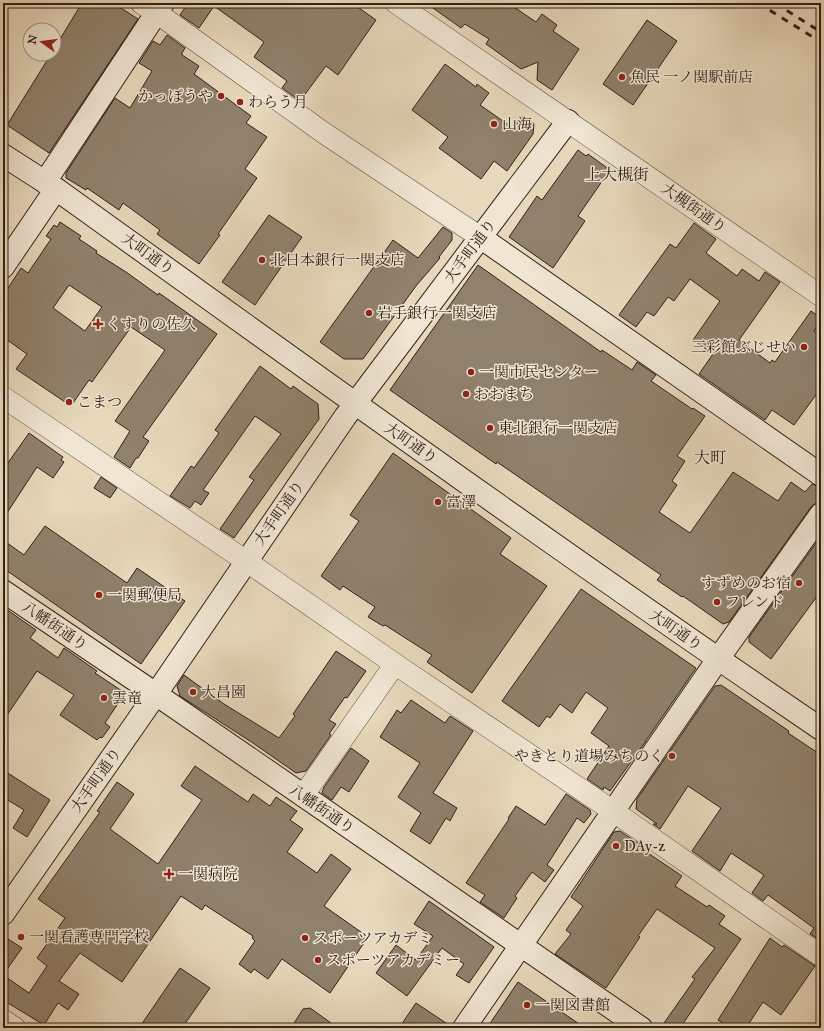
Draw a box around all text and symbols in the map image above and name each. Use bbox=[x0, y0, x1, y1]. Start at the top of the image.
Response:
north arrow bbox=[22, 22, 62, 62]
text: N bbox=[25, 33, 40, 46]
place label: 魚民 一ノ関駅前店 bbox=[630, 68, 753, 86]
marker: 魚民 一ノ関駅前店 bbox=[617, 72, 627, 82]
place label: かっぽうや bbox=[138, 87, 213, 105]
marker: かっぽうや bbox=[216, 91, 226, 101]
place label: わらう月 bbox=[248, 93, 308, 111]
marker: わらう月 bbox=[235, 97, 245, 107]
place label: 山海 bbox=[502, 115, 532, 133]
marker: 山海 bbox=[489, 119, 499, 129]
district label: 上大槻街 bbox=[585, 165, 649, 184]
street label: 大槻街通り bbox=[658, 179, 730, 237]
street label: 大手町通り bbox=[440, 216, 500, 286]
street label: 大町通り bbox=[118, 229, 178, 279]
place label: 北日本銀行一関支店 bbox=[270, 251, 405, 269]
marker: 北日本銀行一関支店 bbox=[257, 255, 267, 265]
place label: 岩手銀行一関支店 bbox=[377, 304, 497, 322]
marker: 岩手銀行一関支店 bbox=[364, 308, 374, 318]
place label: くすりの佐久 bbox=[106, 315, 196, 333]
marker: くすりの佐久 bbox=[93, 319, 103, 329]
place label: 三彩館ぶじせい bbox=[691, 338, 796, 356]
marker: 三彩館ぶじせい bbox=[799, 342, 809, 352]
place label: 一関市民センター bbox=[479, 363, 598, 381]
marker: 一関市民センター bbox=[466, 367, 476, 377]
place label: おおまち bbox=[474, 385, 534, 403]
marker: おおまち bbox=[461, 389, 471, 399]
place label: こまつ bbox=[77, 393, 122, 411]
marker: こまつ bbox=[64, 397, 74, 407]
street label: 大町通り bbox=[381, 418, 441, 468]
place label: 東北銀行一関支店 bbox=[498, 419, 618, 437]
marker: 東北銀行一関支店 bbox=[485, 423, 495, 433]
district label: 大町 bbox=[694, 448, 726, 467]
street label: 大手町通り bbox=[250, 477, 308, 549]
place label: 富澤 bbox=[446, 493, 476, 511]
marker: 富澤 bbox=[433, 497, 443, 507]
place label: すずめのお宿 bbox=[701, 574, 791, 592]
marker: すずめのお宿 bbox=[794, 578, 804, 588]
place label: 一関郵便局 bbox=[107, 586, 182, 604]
marker: 一関郵便局 bbox=[94, 590, 104, 600]
place label: フレンド bbox=[725, 593, 784, 611]
marker: フレンド bbox=[712, 597, 722, 607]
street label: 八幡街通り bbox=[19, 598, 91, 654]
street label: 大町通り bbox=[646, 605, 706, 655]
place label: 大昌園 bbox=[201, 683, 246, 701]
marker: 大昌園 bbox=[188, 687, 198, 697]
place label: 雲竜 bbox=[112, 689, 142, 707]
marker: 雲竜 bbox=[99, 693, 109, 703]
street label: 大手町通り bbox=[67, 744, 125, 816]
place label: やきとり道場みちのく bbox=[514, 747, 664, 765]
marker: やきとり道場みちのく bbox=[667, 751, 677, 761]
street label: 八幡街通り bbox=[286, 781, 358, 837]
place label: DAy-z bbox=[624, 837, 665, 855]
marker: DAy-z bbox=[611, 841, 621, 851]
place label: 一関病院 bbox=[178, 865, 238, 883]
marker: 一関病院 bbox=[163, 868, 175, 880]
place label: 一関看護専門学校 bbox=[29, 928, 149, 946]
place label: スポーツアカデミ bbox=[313, 929, 432, 947]
marker: 一関看護専門学校 bbox=[16, 932, 26, 942]
marker: スポーツアカデミ bbox=[300, 933, 310, 943]
place label: スポーツアカデミー bbox=[326, 951, 460, 969]
marker: スポーツアカデミー bbox=[313, 955, 323, 965]
place label: 一関図書館 bbox=[535, 996, 610, 1014]
marker: 一関図書館 bbox=[522, 1000, 532, 1010]

